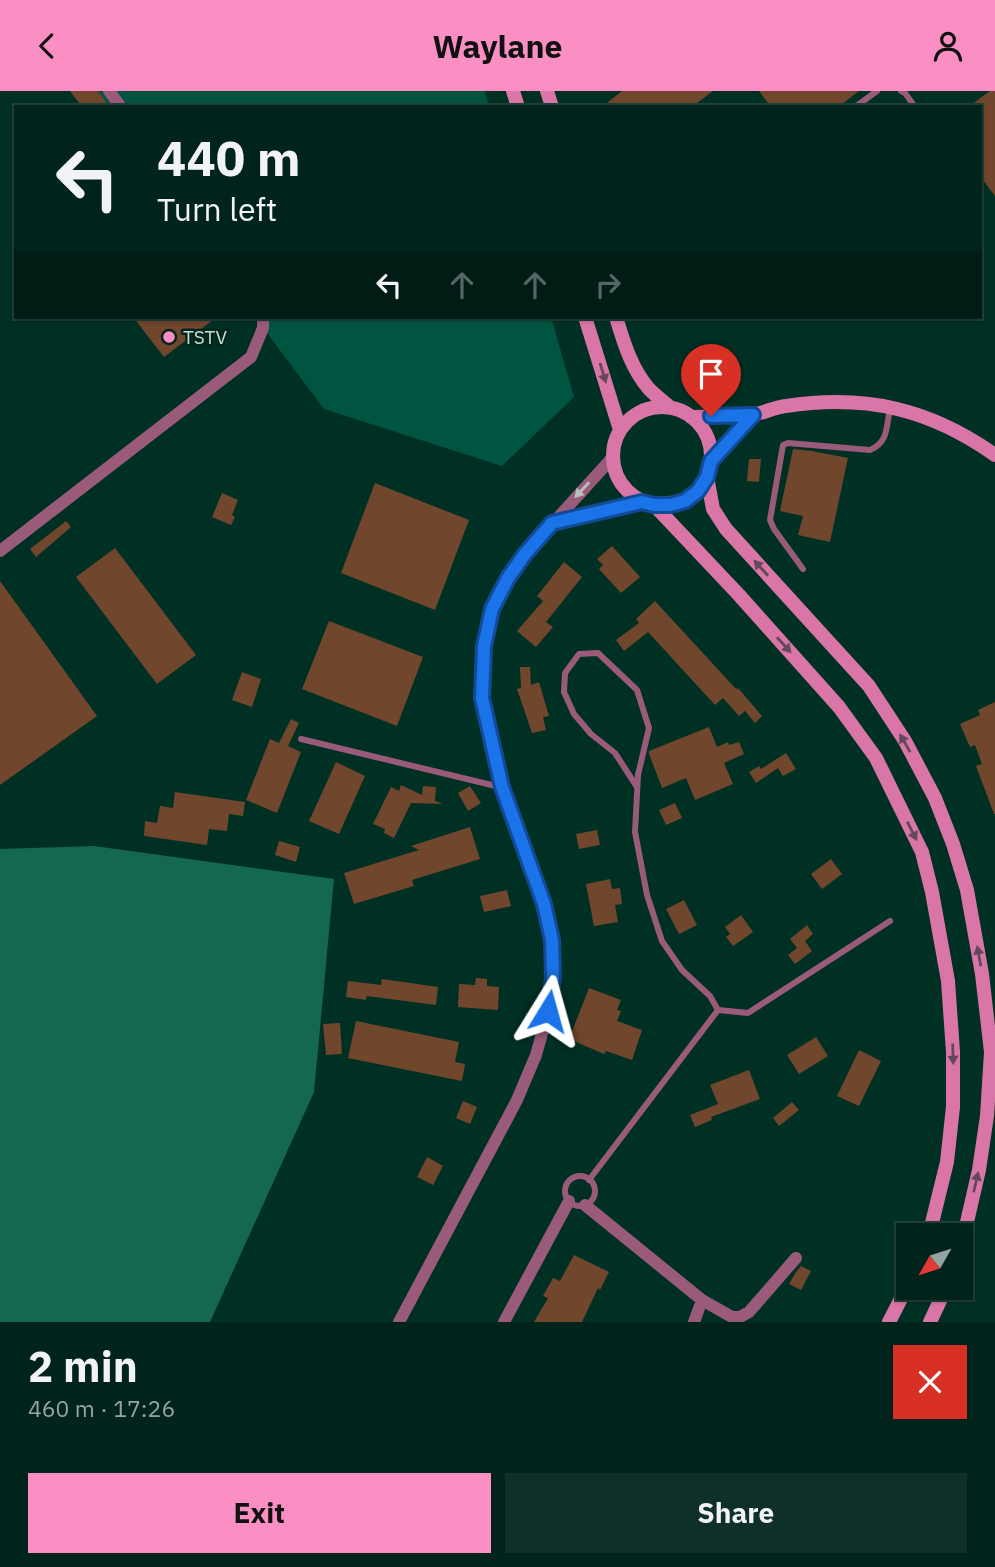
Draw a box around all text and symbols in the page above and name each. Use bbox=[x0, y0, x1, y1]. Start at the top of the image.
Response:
text: Waylane bbox=[432, 25, 563, 67]
icon: back bbox=[28, 27, 66, 65]
icon: person bbox=[929, 27, 967, 65]
text: 440 m bbox=[157, 126, 301, 189]
icon: left bbox=[42, 133, 133, 224]
text: Turn left bbox=[157, 188, 277, 230]
icon: left bbox=[370, 266, 408, 304]
icon: ahead bbox=[443, 266, 481, 304]
icon: ahead bbox=[516, 266, 554, 304]
icon: right bbox=[589, 266, 627, 304]
place label: TSTV bbox=[183, 325, 227, 349]
marker: TSTV bbox=[161, 329, 177, 345]
pin bbox=[681, 344, 741, 416]
icon: arrive bbox=[692, 355, 730, 393]
one-way arrow bbox=[599, 363, 609, 384]
one-way arrow bbox=[575, 481, 591, 498]
one-way arrow bbox=[753, 560, 769, 577]
one-way arrow bbox=[776, 636, 792, 654]
one-way arrow bbox=[899, 733, 911, 753]
one-way arrow bbox=[907, 821, 918, 841]
one-way arrow bbox=[973, 945, 984, 967]
position arrow bbox=[511, 974, 585, 1048]
one-way arrow bbox=[947, 1043, 959, 1065]
one-way arrow bbox=[971, 1171, 982, 1193]
north arrow bbox=[896, 1223, 973, 1300]
map controls bbox=[896, 1223, 973, 1300]
text: 2 min bbox=[28, 1339, 138, 1394]
button: close bbox=[893, 1345, 967, 1419]
text: 460 m · 17:26 bbox=[28, 1393, 175, 1423]
button: Exit bbox=[28, 1473, 491, 1553]
button: Share bbox=[505, 1473, 967, 1553]

